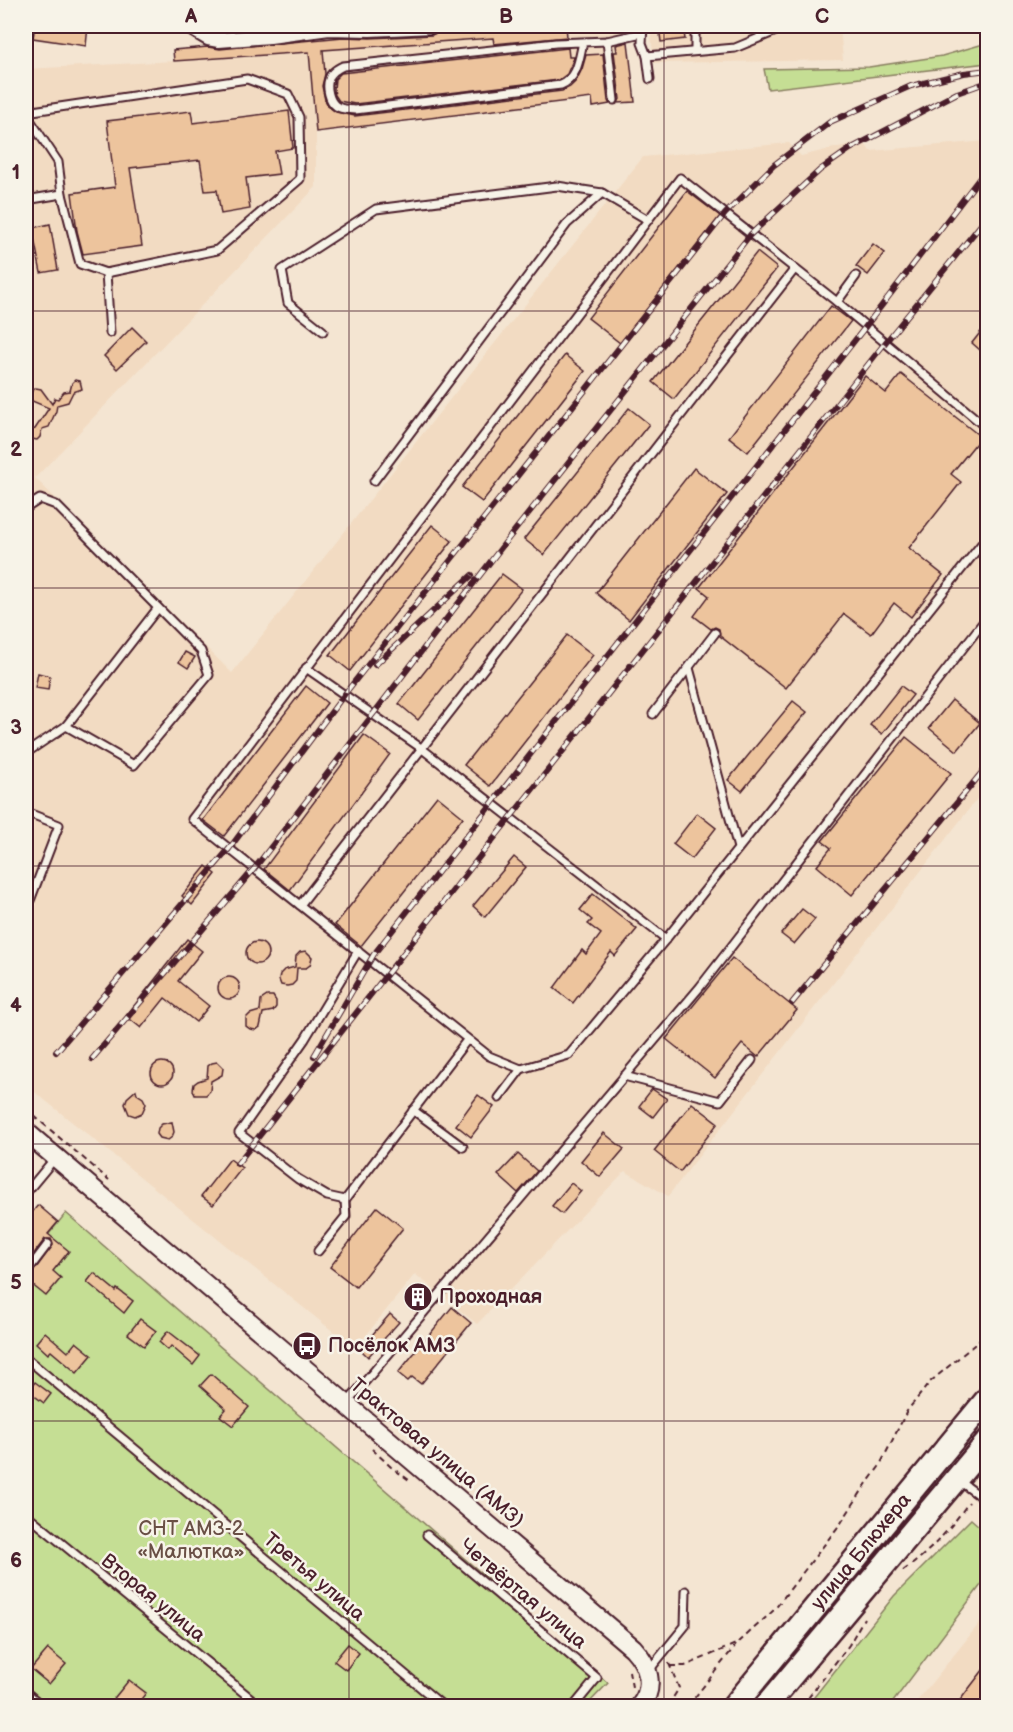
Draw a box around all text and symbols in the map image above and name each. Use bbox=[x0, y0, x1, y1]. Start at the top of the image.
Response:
text: A bbox=[184, 5, 198, 29]
text: B bbox=[499, 5, 513, 29]
text: C bbox=[815, 5, 829, 29]
text: 1 bbox=[12, 161, 20, 185]
text: 2 bbox=[10, 438, 22, 462]
text: 3 bbox=[10, 716, 22, 740]
text: 4 bbox=[10, 994, 22, 1018]
text: 5 bbox=[10, 1271, 22, 1295]
building icon: Проходная bbox=[402, 1281, 434, 1313]
place label: Проходная bbox=[439, 1285, 542, 1309]
bus stop icon: Посёлок АМЗ bbox=[291, 1330, 323, 1362]
place label: Посёлок АМЗ bbox=[328, 1334, 455, 1358]
street label: Трактовая улица (АМЗ) bbox=[345, 1373, 529, 1533]
street label: улица Блюхера bbox=[806, 1488, 916, 1615]
park label: СНТ АМЗ-2 «Малютка» bbox=[137, 1517, 245, 1564]
street label: Третья улица bbox=[258, 1528, 370, 1627]
street label: Четвёртая улица bbox=[455, 1534, 592, 1654]
text: 6 bbox=[10, 1549, 22, 1573]
street label: Вторая улица bbox=[96, 1549, 210, 1647]

